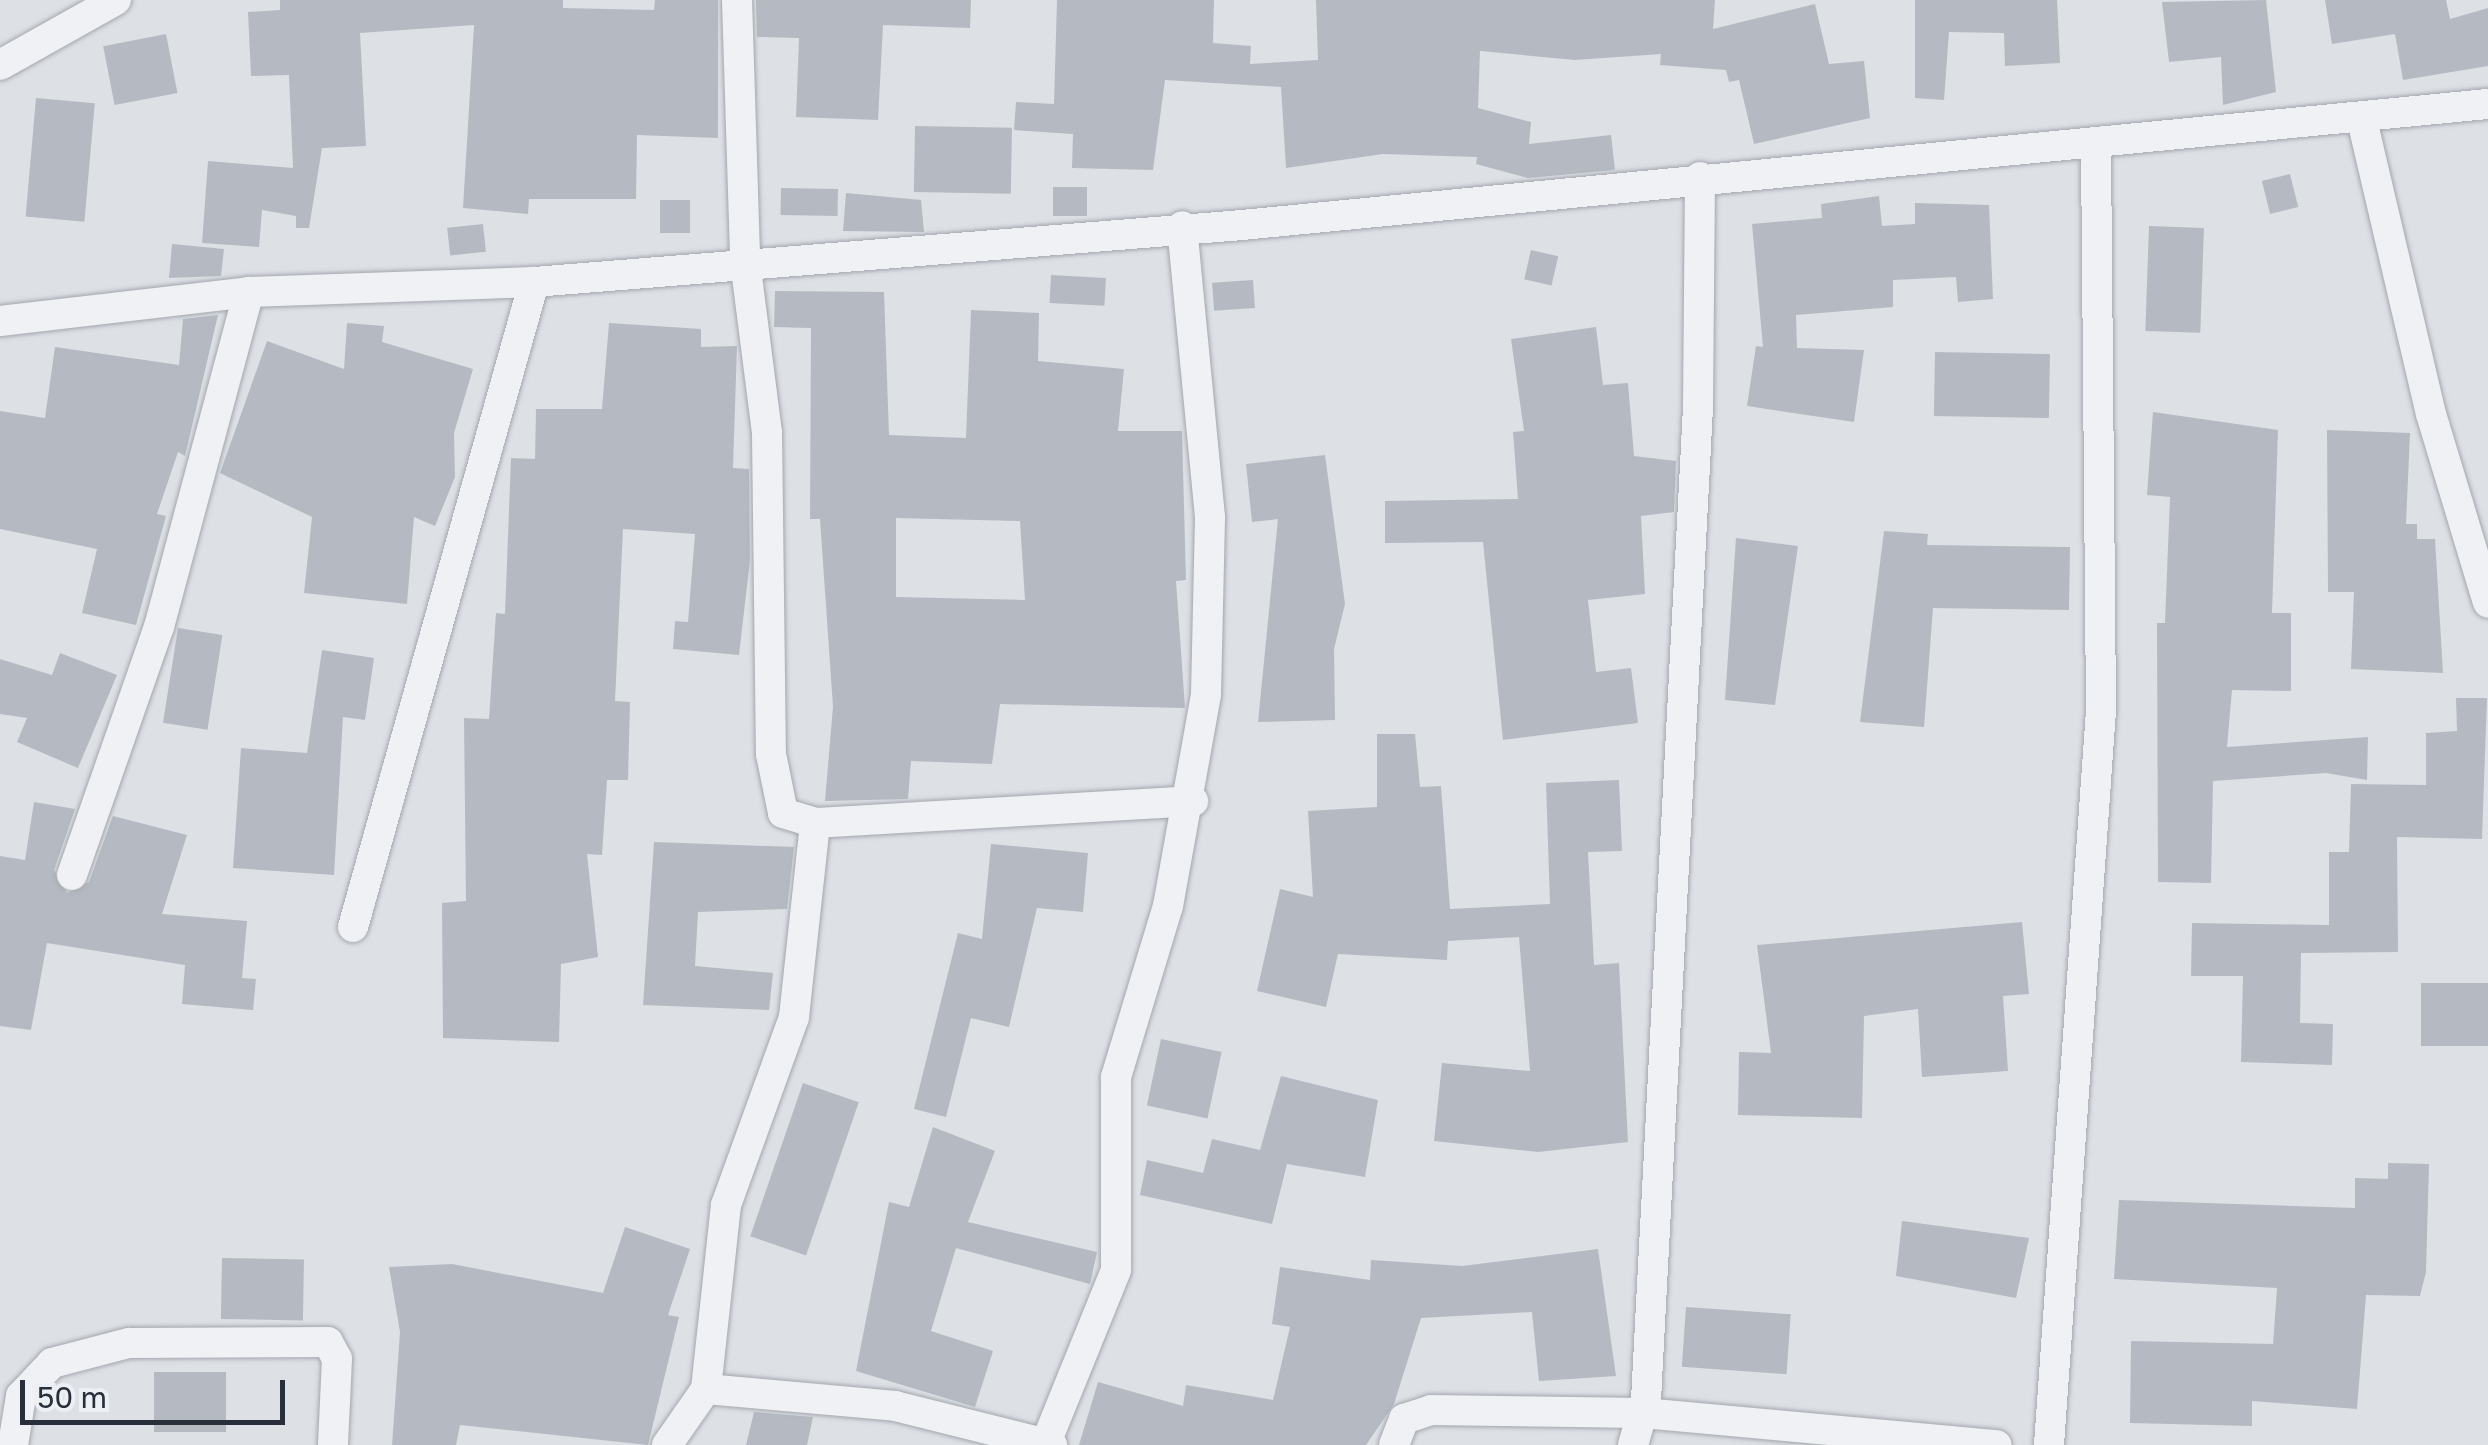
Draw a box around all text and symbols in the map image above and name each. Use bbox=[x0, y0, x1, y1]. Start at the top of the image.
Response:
scale bar bbox=[25, 1360, 290, 1422]
text: 50 m bbox=[37, 1379, 107, 1415]

